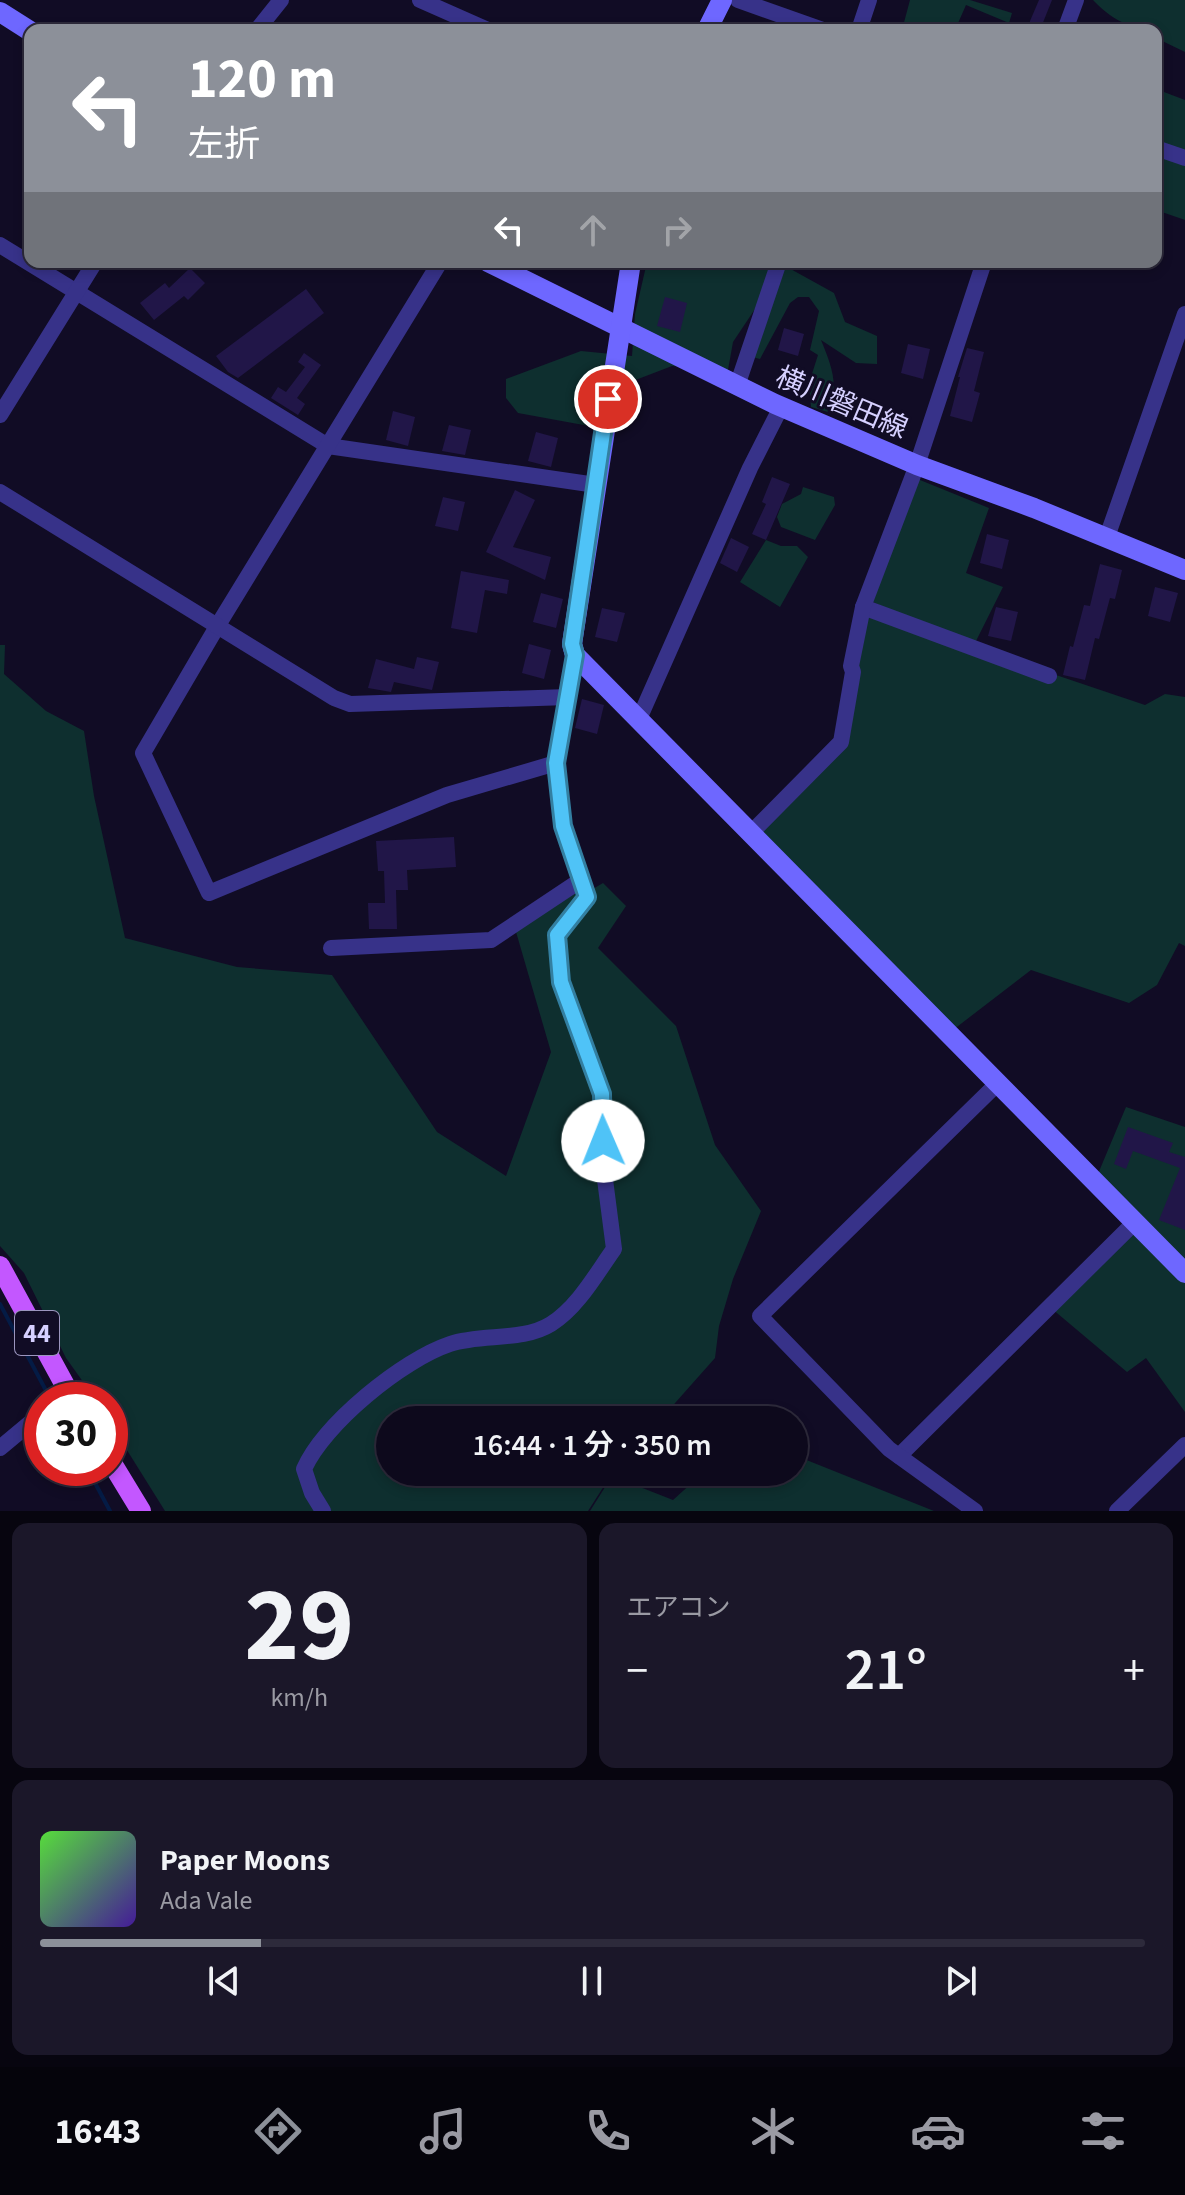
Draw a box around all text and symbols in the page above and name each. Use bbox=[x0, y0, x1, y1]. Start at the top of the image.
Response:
text: 120 m bbox=[188, 40, 336, 119]
icon: left bbox=[56, 56, 160, 160]
text: 左折 bbox=[188, 119, 260, 170]
icon: left bbox=[487, 208, 531, 252]
icon: ahead bbox=[571, 208, 615, 252]
icon: right bbox=[655, 208, 699, 252]
street label: 横川磐田線 bbox=[769, 357, 914, 449]
pin bbox=[574, 365, 642, 433]
icon: arrive bbox=[586, 377, 630, 421]
position arrow bbox=[561, 1099, 645, 1183]
road number: 44 bbox=[15, 1311, 59, 1355]
speed limit sign: 30 bbox=[24, 1382, 128, 1486]
text: 16:44 · 1 分 · 350 m bbox=[472, 1424, 712, 1467]
text: 29 bbox=[244, 1553, 354, 1701]
text: エアコン bbox=[627, 1589, 731, 1626]
text: 21° bbox=[845, 1628, 927, 1713]
text: − bbox=[627, 1640, 648, 1703]
text: + bbox=[1123, 1640, 1145, 1703]
text: km/h bbox=[270, 1679, 328, 1716]
text: Paper Moons bbox=[160, 1839, 330, 1882]
text: Ada Vale bbox=[160, 1882, 252, 1919]
icon: previous bbox=[202, 1959, 246, 2003]
icon: pause bbox=[570, 1959, 614, 2003]
icon: next bbox=[939, 1959, 983, 2003]
icon: directions bbox=[250, 2103, 306, 2159]
icon: music bbox=[415, 2103, 471, 2159]
icon: phone bbox=[580, 2103, 636, 2159]
icon: climate bbox=[745, 2103, 801, 2159]
icon: car bbox=[910, 2103, 966, 2159]
icon: filters bbox=[1075, 2103, 1131, 2159]
text: 16:43 bbox=[54, 2106, 141, 2157]

